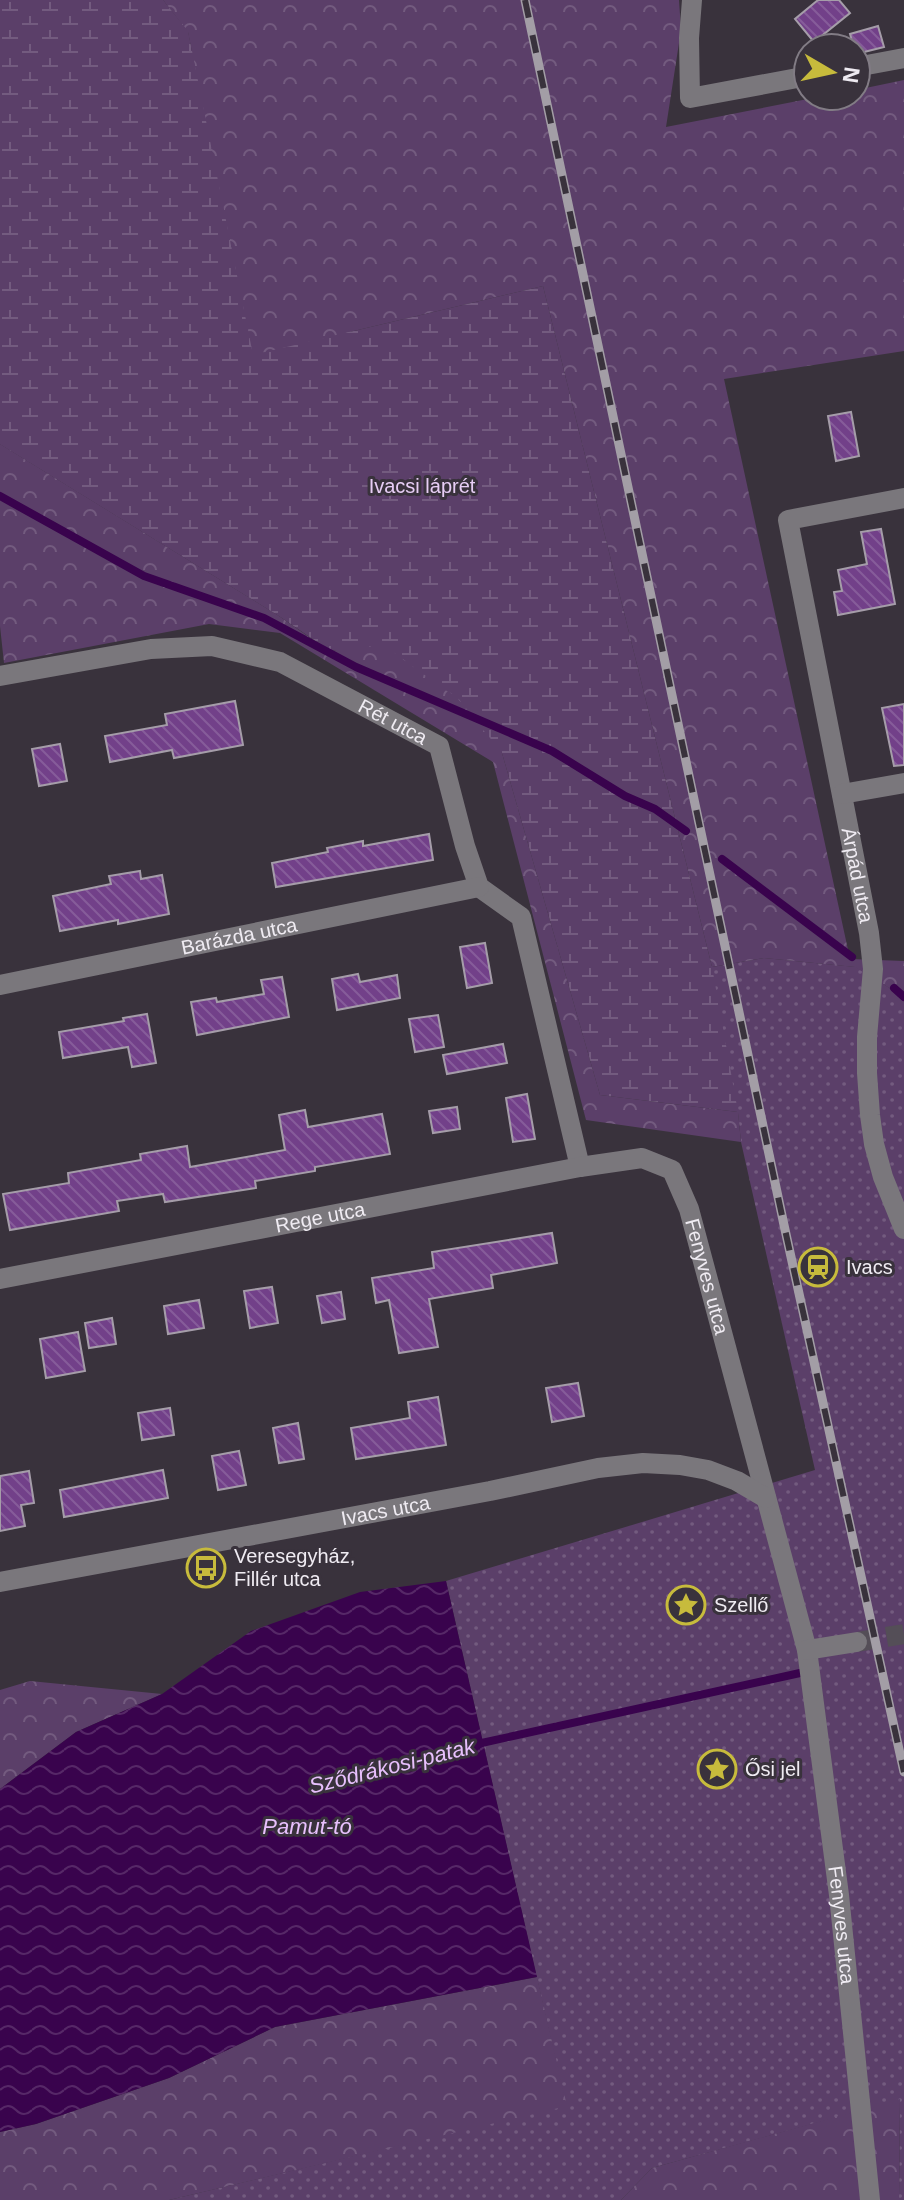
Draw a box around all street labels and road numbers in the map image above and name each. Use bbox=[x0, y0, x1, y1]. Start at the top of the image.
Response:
street label: Rét utca bbox=[355, 695, 432, 749]
street label: Árpád utca bbox=[838, 826, 878, 926]
street label: Barázda utca bbox=[179, 913, 300, 959]
street label: Rege utca bbox=[273, 1198, 368, 1237]
street label: Fenyves utca bbox=[681, 1216, 733, 1338]
street label: Ivacs utca bbox=[339, 1491, 433, 1529]
street label: Fenyves utca bbox=[824, 1865, 859, 1986]

